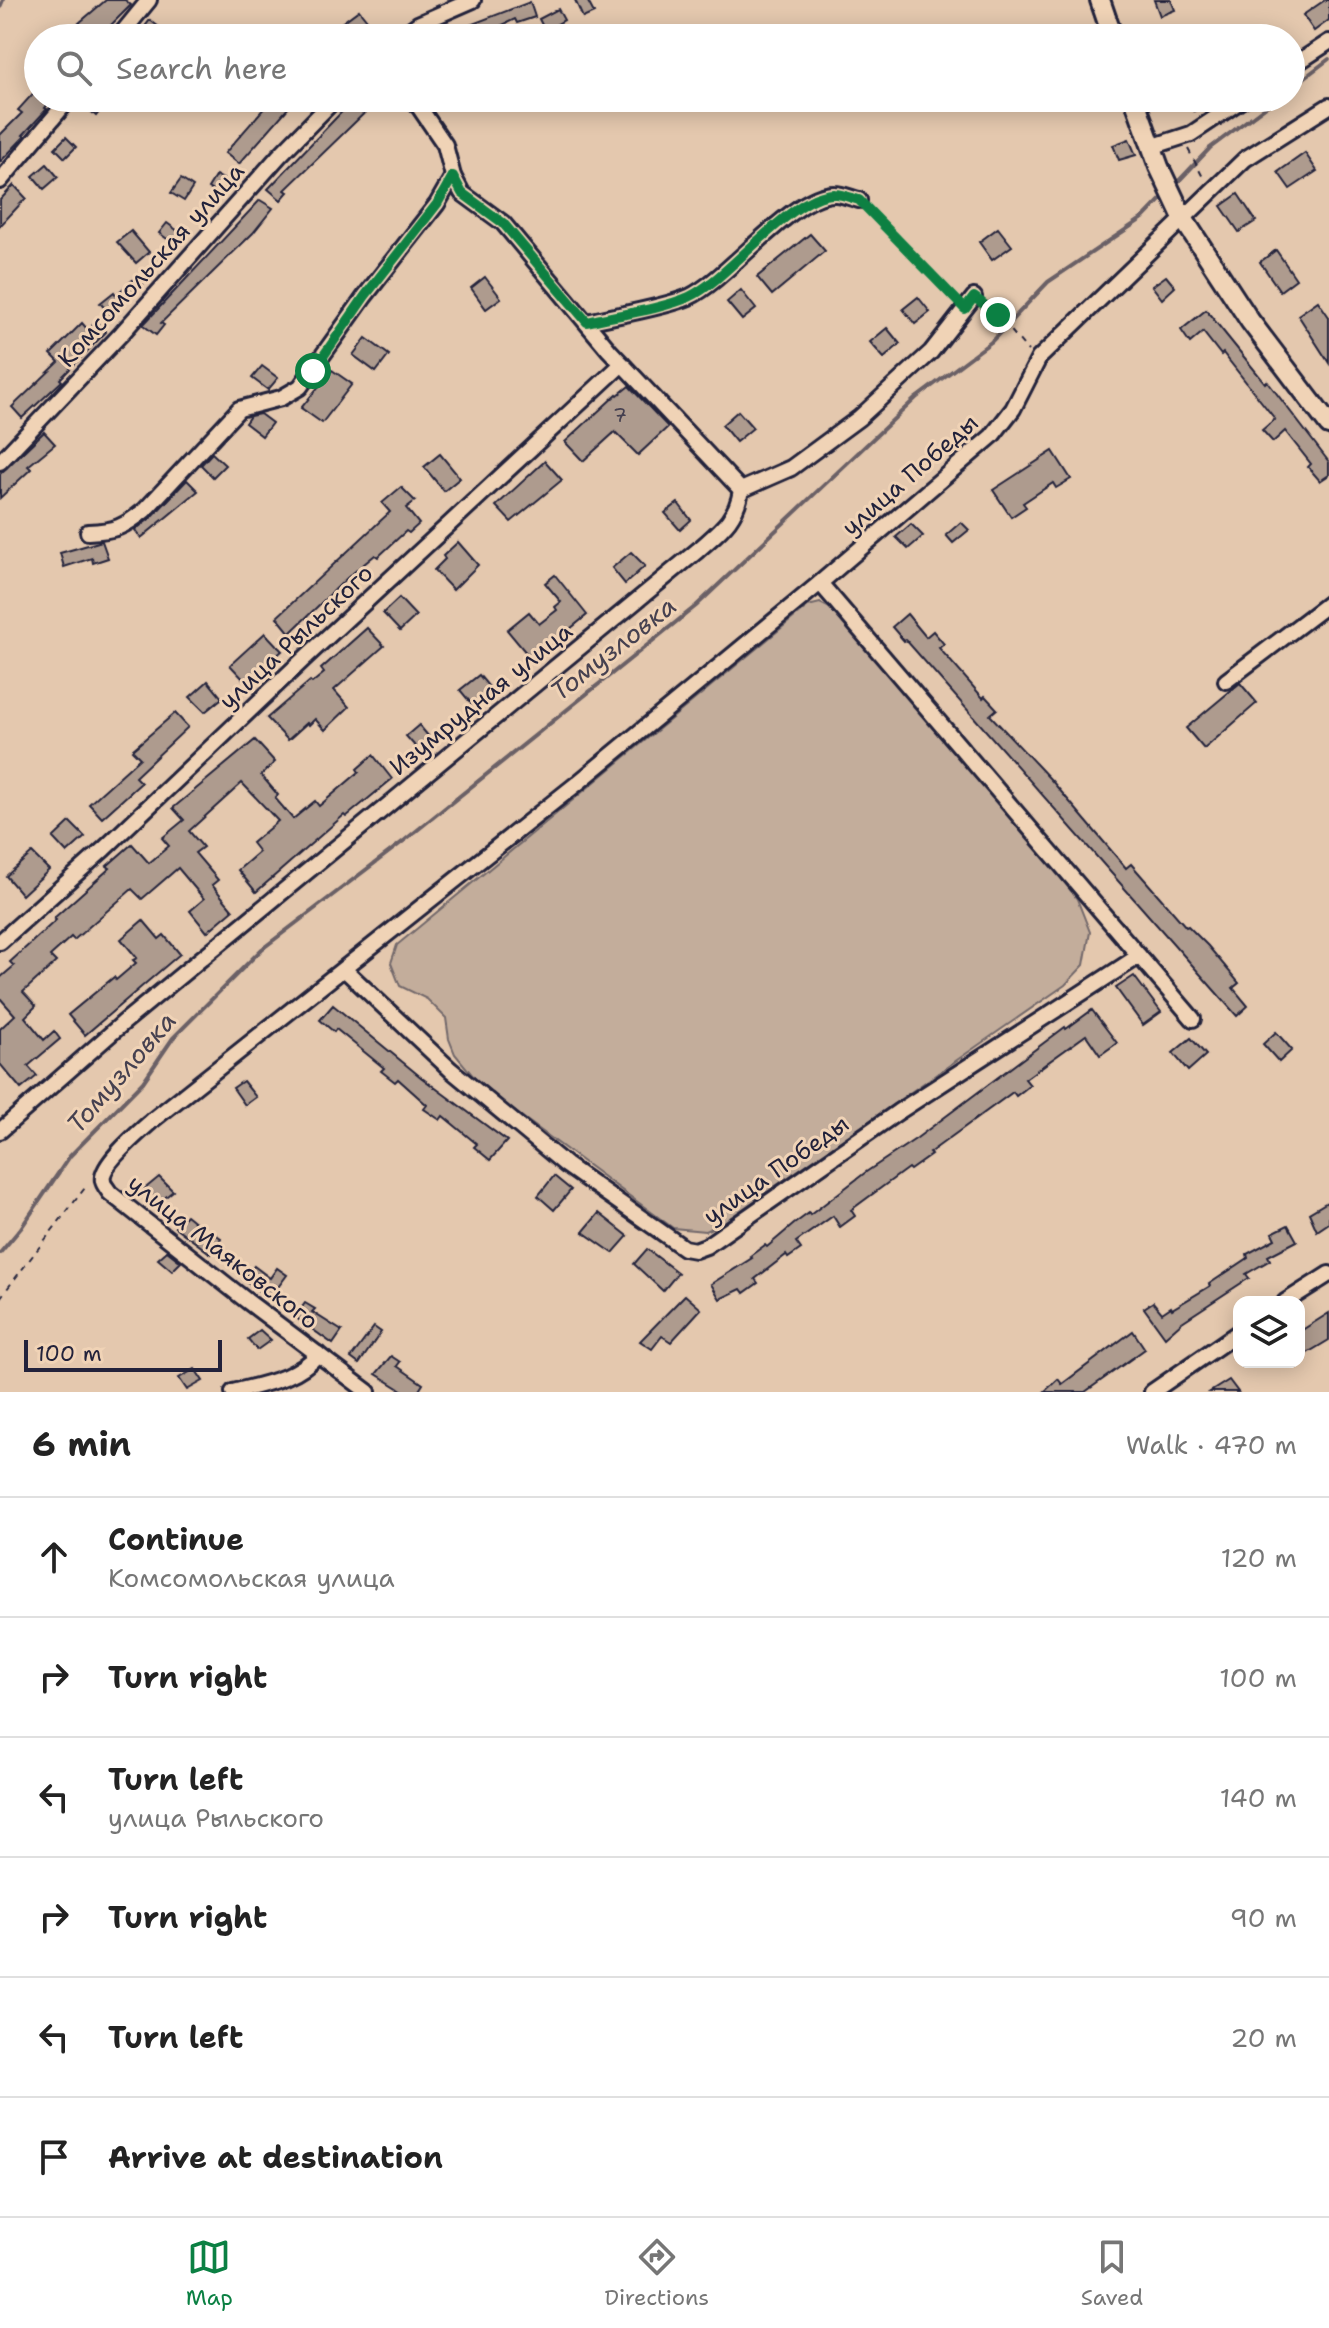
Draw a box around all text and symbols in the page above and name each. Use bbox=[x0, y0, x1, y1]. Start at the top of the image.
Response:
search box bbox=[24, 24, 1305, 112]
icon: search bbox=[52, 46, 96, 90]
text: Search here bbox=[116, 48, 287, 89]
street label: Комсомольская улица bbox=[51, 156, 252, 374]
route end bbox=[980, 297, 1016, 333]
route start bbox=[295, 353, 331, 389]
house number: 7 bbox=[613, 402, 627, 428]
street label: улица Победы bbox=[835, 407, 985, 543]
street label: улица Рыльского bbox=[212, 557, 380, 717]
water label: Томузловка bbox=[543, 588, 683, 708]
street label: Изумрудная улица bbox=[383, 615, 579, 783]
water label: Томузловка bbox=[58, 1004, 184, 1140]
street label: улица Победы bbox=[697, 1108, 855, 1232]
street label: улица Маяковского bbox=[121, 1167, 325, 1337]
map controls bbox=[1233, 1296, 1305, 1368]
button: layers bbox=[1233, 1296, 1305, 1368]
scale bar bbox=[24, 1336, 222, 1372]
text: 100 m bbox=[36, 1339, 102, 1368]
text: 6 min bbox=[32, 1421, 131, 1467]
text: Walk · 470 m bbox=[1126, 1427, 1297, 1462]
text: Continue bbox=[108, 1519, 244, 1560]
icon: ahead bbox=[32, 1535, 76, 1579]
text: 120 m bbox=[1221, 1540, 1297, 1575]
text: Комсомольская улица bbox=[108, 1560, 395, 1595]
icon: right bbox=[32, 1655, 76, 1699]
text: Turn right bbox=[108, 1657, 267, 1698]
text: 100 m bbox=[1219, 1660, 1297, 1695]
text: Turn left bbox=[108, 1759, 243, 1800]
icon: left bbox=[32, 1775, 76, 1819]
text: 140 m bbox=[1220, 1780, 1297, 1815]
text: улица Рыльского bbox=[108, 1800, 324, 1835]
icon: right bbox=[32, 1895, 76, 1939]
text: Turn right bbox=[108, 1897, 267, 1938]
text: 90 m bbox=[1230, 1900, 1297, 1935]
icon: left bbox=[32, 2015, 76, 2059]
text: Turn left bbox=[108, 2017, 243, 2058]
text: 20 m bbox=[1230, 2020, 1297, 2055]
icon: arrive bbox=[32, 2135, 76, 2179]
text: Arrive at destination bbox=[108, 2137, 443, 2178]
tab: Map bbox=[186, 2235, 233, 2312]
tab: Directions bbox=[604, 2235, 709, 2312]
tab: Saved bbox=[1081, 2235, 1143, 2312]

